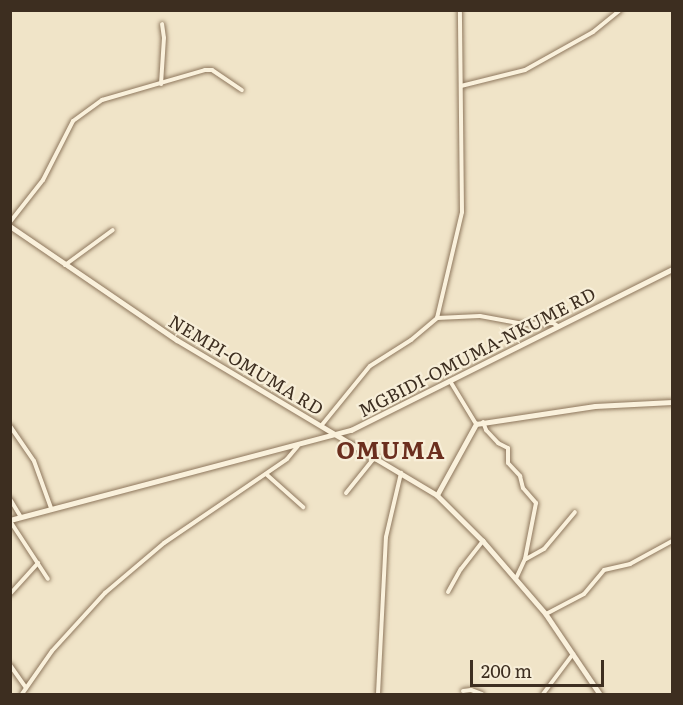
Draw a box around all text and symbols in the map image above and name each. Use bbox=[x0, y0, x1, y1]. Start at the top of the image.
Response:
street label: MGBIDI-OMUMA-NKUME RD bbox=[355, 283, 599, 421]
street label: NEMPI-OMUMA RD bbox=[165, 310, 327, 420]
district label: OMUMA bbox=[336, 435, 446, 463]
scale bar bbox=[473, 648, 606, 686]
text: 200 m bbox=[481, 657, 532, 684]

